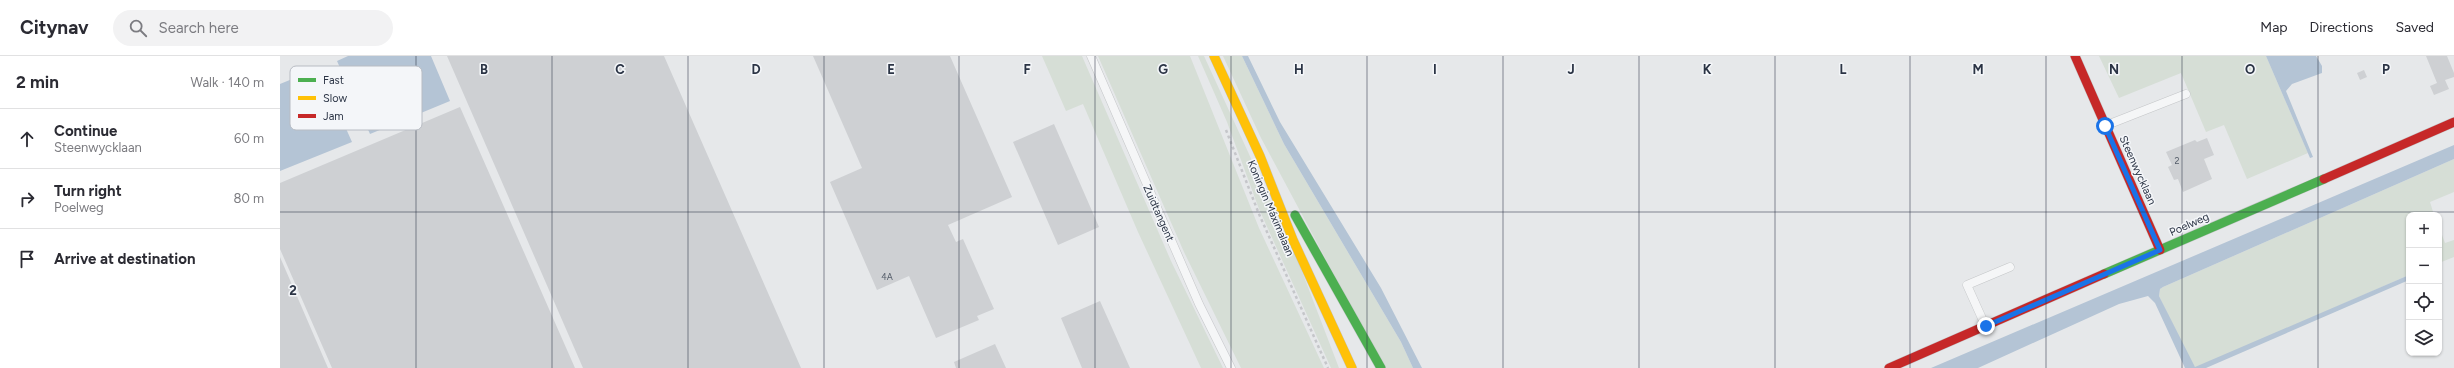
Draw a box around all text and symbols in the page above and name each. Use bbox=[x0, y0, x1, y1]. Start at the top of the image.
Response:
search box bbox=[113, 10, 393, 46]
text: Citynav bbox=[20, 16, 89, 39]
icon: search bbox=[127, 17, 149, 39]
text: Search here bbox=[159, 19, 239, 37]
text: Map bbox=[2260, 19, 2288, 36]
text: Directions bbox=[2310, 19, 2373, 36]
text: Saved bbox=[2395, 19, 2434, 36]
text: B bbox=[480, 62, 488, 77]
text: C bbox=[615, 62, 625, 77]
text: D bbox=[751, 62, 761, 77]
text: E bbox=[887, 62, 895, 77]
text: F bbox=[1023, 62, 1031, 77]
text: G bbox=[1158, 62, 1168, 77]
text: H bbox=[1294, 62, 1304, 77]
text: I bbox=[1433, 62, 1437, 77]
text: J bbox=[1567, 62, 1575, 77]
text: K bbox=[1703, 62, 1712, 77]
text: L bbox=[1840, 62, 1847, 77]
text: M bbox=[1972, 62, 1984, 77]
text: N bbox=[2109, 62, 2119, 77]
text: O bbox=[2245, 62, 2255, 77]
text: P bbox=[2382, 62, 2390, 77]
legend bbox=[290, 66, 422, 130]
text: 2 min bbox=[16, 72, 59, 92]
text: Fast bbox=[323, 74, 344, 87]
text: Walk · 140 m bbox=[190, 75, 264, 90]
text: Slow bbox=[323, 92, 347, 105]
text: Jam bbox=[323, 110, 344, 123]
route start bbox=[2096, 117, 2114, 135]
text: Continue bbox=[54, 122, 117, 140]
icon: ahead bbox=[16, 128, 38, 150]
text: 60 m bbox=[234, 131, 264, 146]
street label: Steenwycklaan bbox=[2116, 134, 2159, 207]
text: Steenwycklaan bbox=[54, 140, 142, 155]
house number: 2 bbox=[2174, 155, 2180, 166]
street label: Koningin Máximalaan bbox=[1244, 158, 1297, 258]
text: Turn right bbox=[54, 182, 122, 200]
street label: Zuidtangent bbox=[1140, 183, 1177, 244]
icon: right bbox=[16, 188, 38, 210]
text: 80 m bbox=[233, 191, 264, 206]
text: Poelweg bbox=[54, 200, 104, 215]
street label: Poelweg bbox=[2167, 210, 2211, 239]
map controls bbox=[2406, 212, 2442, 356]
button: + bbox=[2406, 212, 2442, 248]
icon: arrive bbox=[16, 248, 38, 270]
button: − bbox=[2406, 248, 2442, 284]
text: Arrive at destination bbox=[54, 250, 195, 268]
house number: 4A bbox=[881, 271, 893, 282]
text: 2 bbox=[289, 283, 297, 298]
button: locate bbox=[2406, 284, 2442, 320]
route end bbox=[1977, 317, 1995, 335]
button: layers bbox=[2406, 320, 2442, 356]

